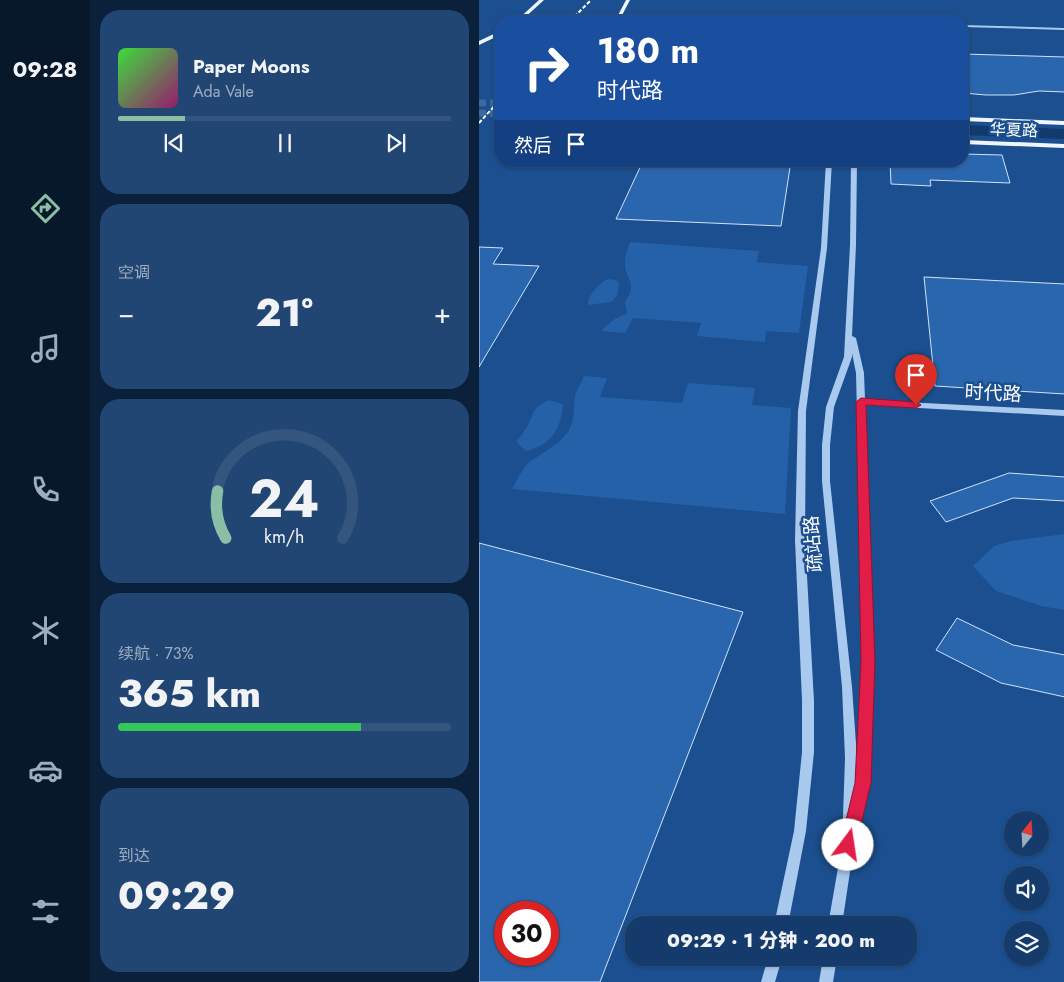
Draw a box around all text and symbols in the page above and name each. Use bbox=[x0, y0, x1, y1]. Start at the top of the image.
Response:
text: 180 m bbox=[597, 26, 699, 76]
icon: right bbox=[514, 35, 579, 100]
text: 09:28 bbox=[13, 53, 77, 85]
text: Paper Moons bbox=[193, 53, 310, 80]
text: 时代路 bbox=[597, 74, 663, 106]
text: Ada Vale bbox=[193, 80, 254, 103]
street label: 华夏路 bbox=[990, 118, 1038, 142]
icon: previous bbox=[160, 129, 188, 157]
icon: pause bbox=[271, 129, 299, 157]
icon: next bbox=[382, 129, 410, 157]
icon: arrive bbox=[562, 130, 590, 158]
text: 然后 bbox=[514, 132, 552, 159]
icon: directions bbox=[28, 191, 63, 226]
text: 空调 bbox=[118, 261, 150, 284]
text: 21° bbox=[255, 285, 313, 340]
text: − bbox=[118, 293, 135, 334]
text: + bbox=[434, 293, 451, 334]
icon: music bbox=[28, 331, 63, 366]
pin bbox=[895, 354, 937, 405]
icon: arrive bbox=[902, 361, 930, 389]
street label: 时代路 bbox=[964, 378, 1022, 408]
text: 24 bbox=[249, 461, 320, 537]
icon: phone bbox=[28, 472, 63, 507]
street label: 疏站路 bbox=[797, 514, 829, 574]
text: km/h bbox=[264, 524, 305, 550]
icon: climate bbox=[28, 613, 63, 648]
text: 续航 · 73% bbox=[118, 642, 194, 665]
text: 365 km bbox=[118, 666, 261, 721]
icon: car bbox=[28, 753, 63, 788]
north arrow bbox=[1004, 811, 1049, 856]
map controls bbox=[1004, 811, 1049, 966]
position arrow bbox=[821, 818, 873, 870]
text: 到达 bbox=[118, 844, 150, 867]
button: sound bbox=[1004, 866, 1049, 911]
text: 09:29 bbox=[118, 868, 235, 923]
icon: filters bbox=[28, 894, 63, 929]
speed limit sign: 30 bbox=[494, 901, 559, 966]
button: layers bbox=[1004, 921, 1049, 966]
text: 09:29 · 1 分钟 · 200 m bbox=[667, 927, 875, 954]

